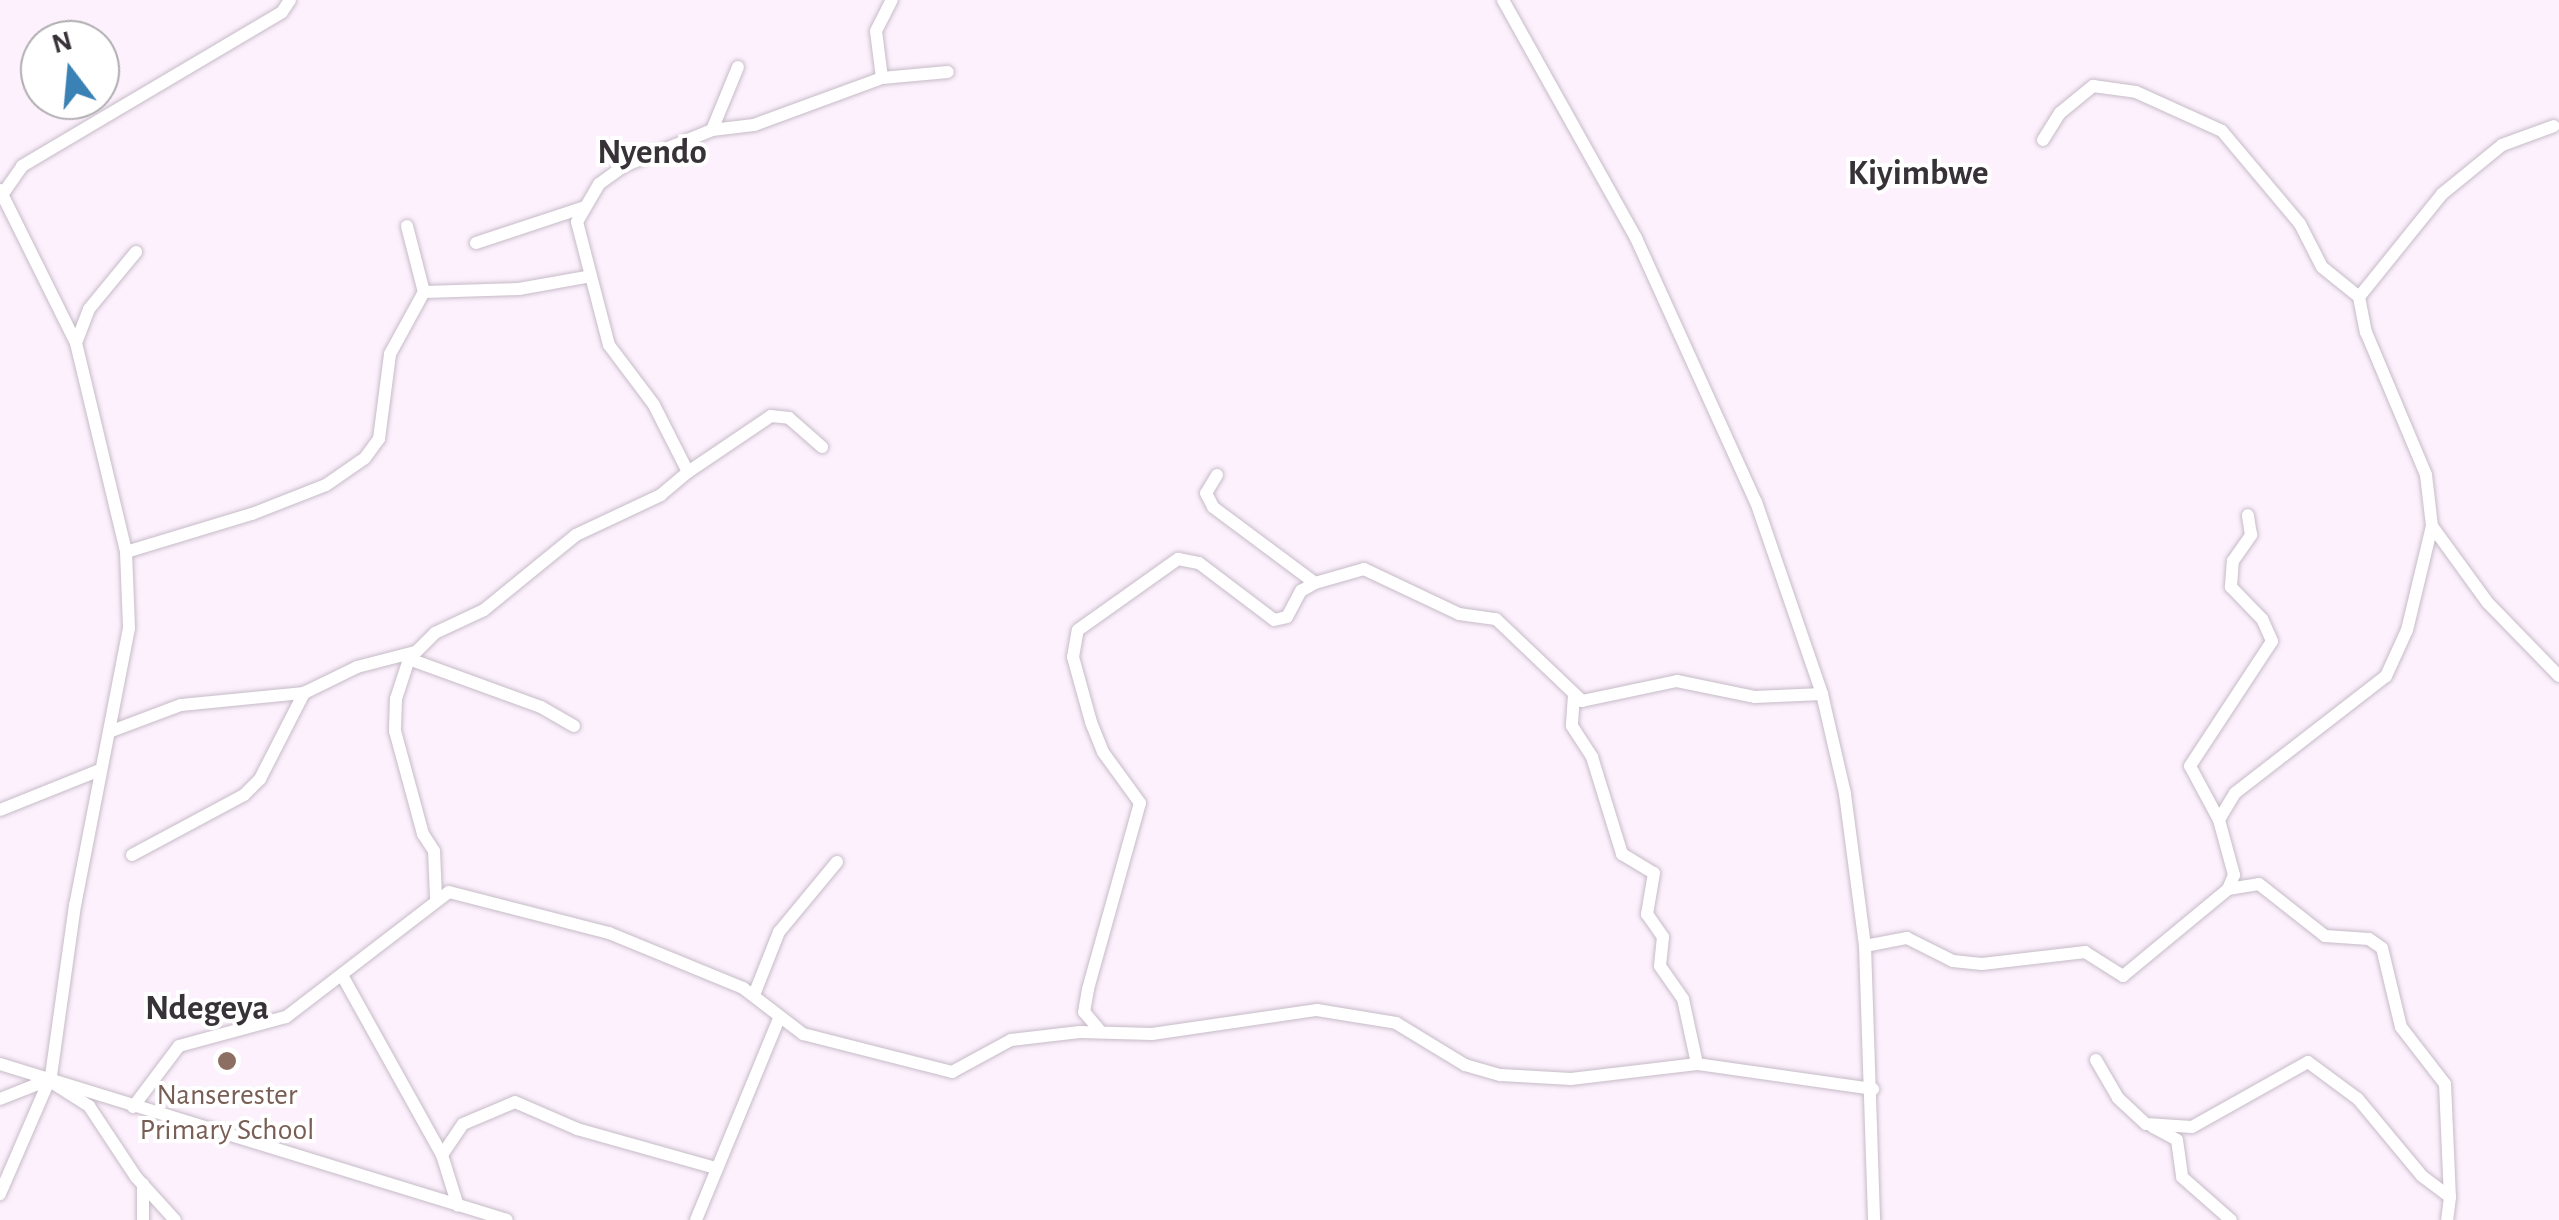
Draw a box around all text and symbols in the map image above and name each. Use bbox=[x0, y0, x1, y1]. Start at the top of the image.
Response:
north arrow bbox=[20, 20, 120, 120]
text: N bbox=[49, 27, 75, 59]
district label: Nyendo bbox=[597, 132, 707, 174]
district label: Kiyimbwe bbox=[1847, 153, 1989, 195]
district label: Ndegeya bbox=[145, 988, 269, 1030]
marker: Nanserester Primary School bbox=[216, 1050, 238, 1072]
place label: Nanserester Primary School bbox=[139, 1077, 315, 1148]

